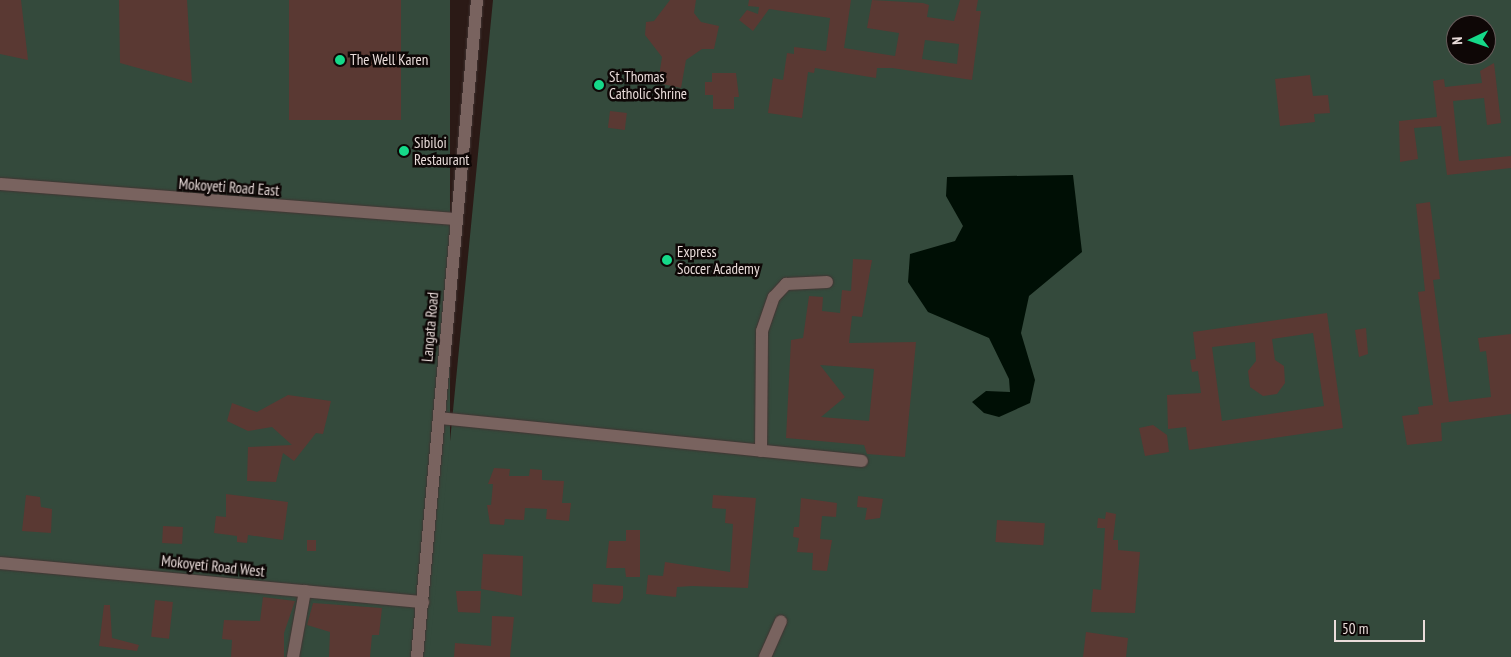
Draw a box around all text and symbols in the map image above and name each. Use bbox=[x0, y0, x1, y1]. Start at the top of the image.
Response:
north arrow bbox=[1446, 15, 1496, 65]
text: N bbox=[1448, 36, 1466, 45]
place label: The Well Karen bbox=[350, 51, 429, 69]
marker: The Well Karen bbox=[334, 54, 346, 66]
place label: St. Thomas Catholic Shrine bbox=[609, 67, 687, 102]
marker: St. Thomas Catholic Shrine bbox=[593, 79, 605, 91]
place label: Sibiloi Restaurant bbox=[414, 133, 469, 168]
marker: Sibiloi Restaurant bbox=[398, 145, 410, 157]
street label: Mokoyeti Road East bbox=[178, 175, 280, 199]
place label: Express Soccer Academy bbox=[677, 242, 760, 277]
marker: Express Soccer Academy bbox=[661, 254, 673, 266]
street label: Langata Road bbox=[418, 291, 442, 363]
street label: Mokoyeti Road West bbox=[160, 552, 266, 580]
scale bar bbox=[1336, 610, 1427, 642]
text: 50 m bbox=[1342, 619, 1368, 638]

